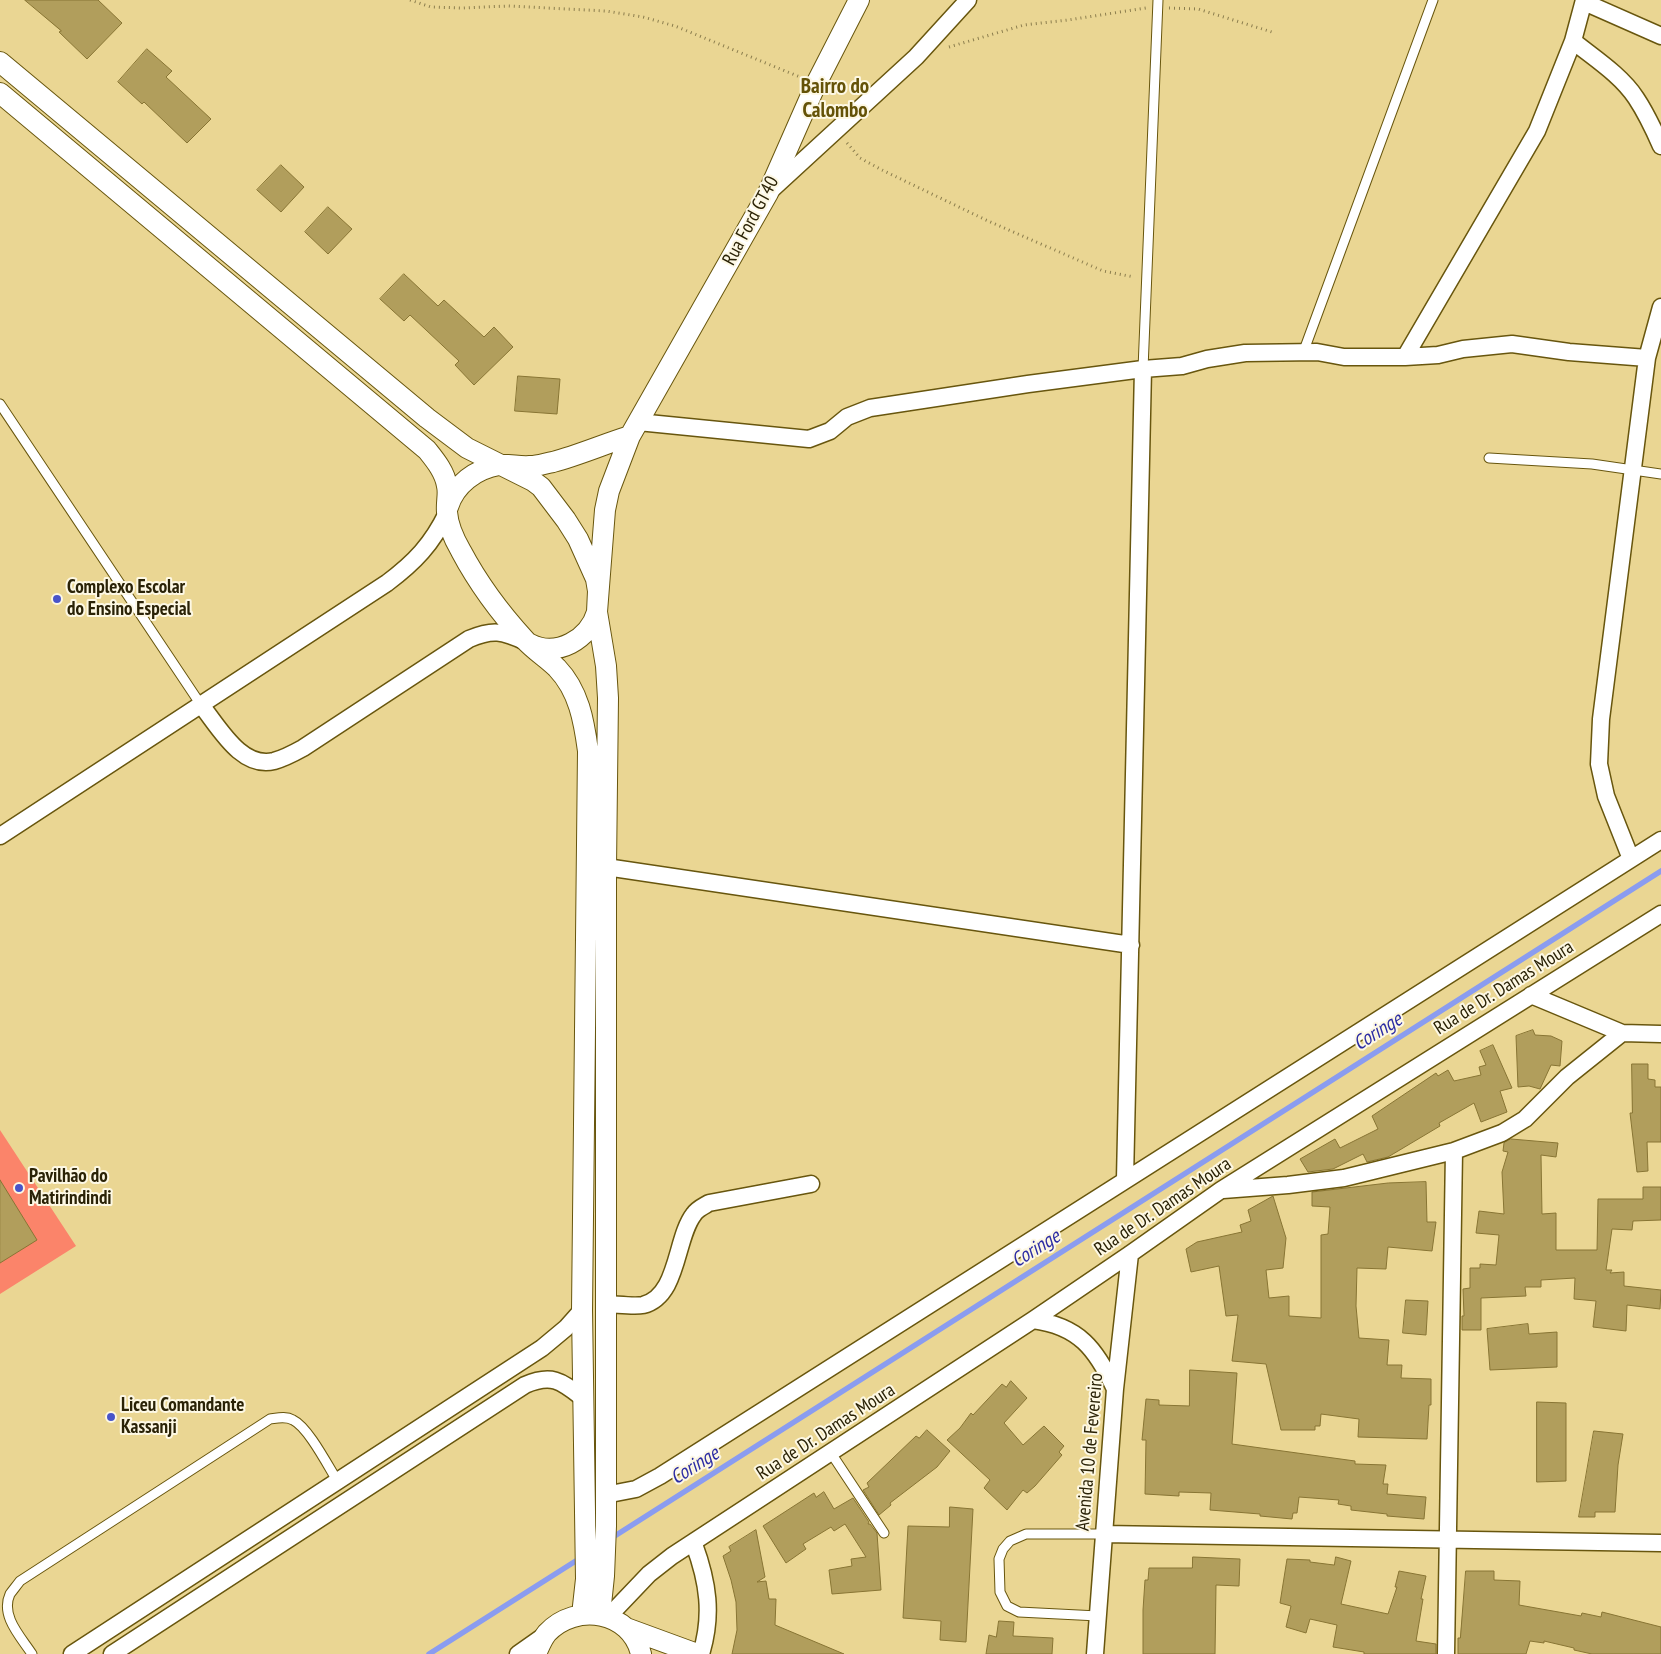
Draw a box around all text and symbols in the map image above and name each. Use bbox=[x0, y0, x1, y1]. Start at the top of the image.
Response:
district label: Bairro do Calombo bbox=[801, 74, 869, 124]
street label: Rua Ford GT40 bbox=[718, 173, 784, 269]
place label: Complexo Escolar do Ensino Especial bbox=[67, 577, 191, 621]
marker: Complexo Escolar do Ensino Especial bbox=[51, 593, 63, 605]
street label: Rua de Dr. Damas Moura bbox=[1430, 936, 1578, 1040]
water label: Coringe bbox=[1349, 1008, 1407, 1056]
street label: Rua de Dr. Damas Moura bbox=[1090, 1153, 1236, 1261]
place label: Pavilhão do Matirindindi bbox=[29, 1166, 112, 1210]
marker: Pavilhão do Matirindindi bbox=[13, 1182, 25, 1194]
water label: Coringe bbox=[1007, 1225, 1065, 1273]
street label: Avenida 10 de Fevereiro bbox=[1072, 1372, 1108, 1532]
street label: Rua de Dr. Damas Moura bbox=[753, 1379, 899, 1485]
place label: Liceu Comandante Kassanji bbox=[121, 1395, 244, 1439]
marker: Liceu Comandante Kassanji bbox=[105, 1411, 117, 1423]
water label: Coringe bbox=[666, 1442, 724, 1490]

